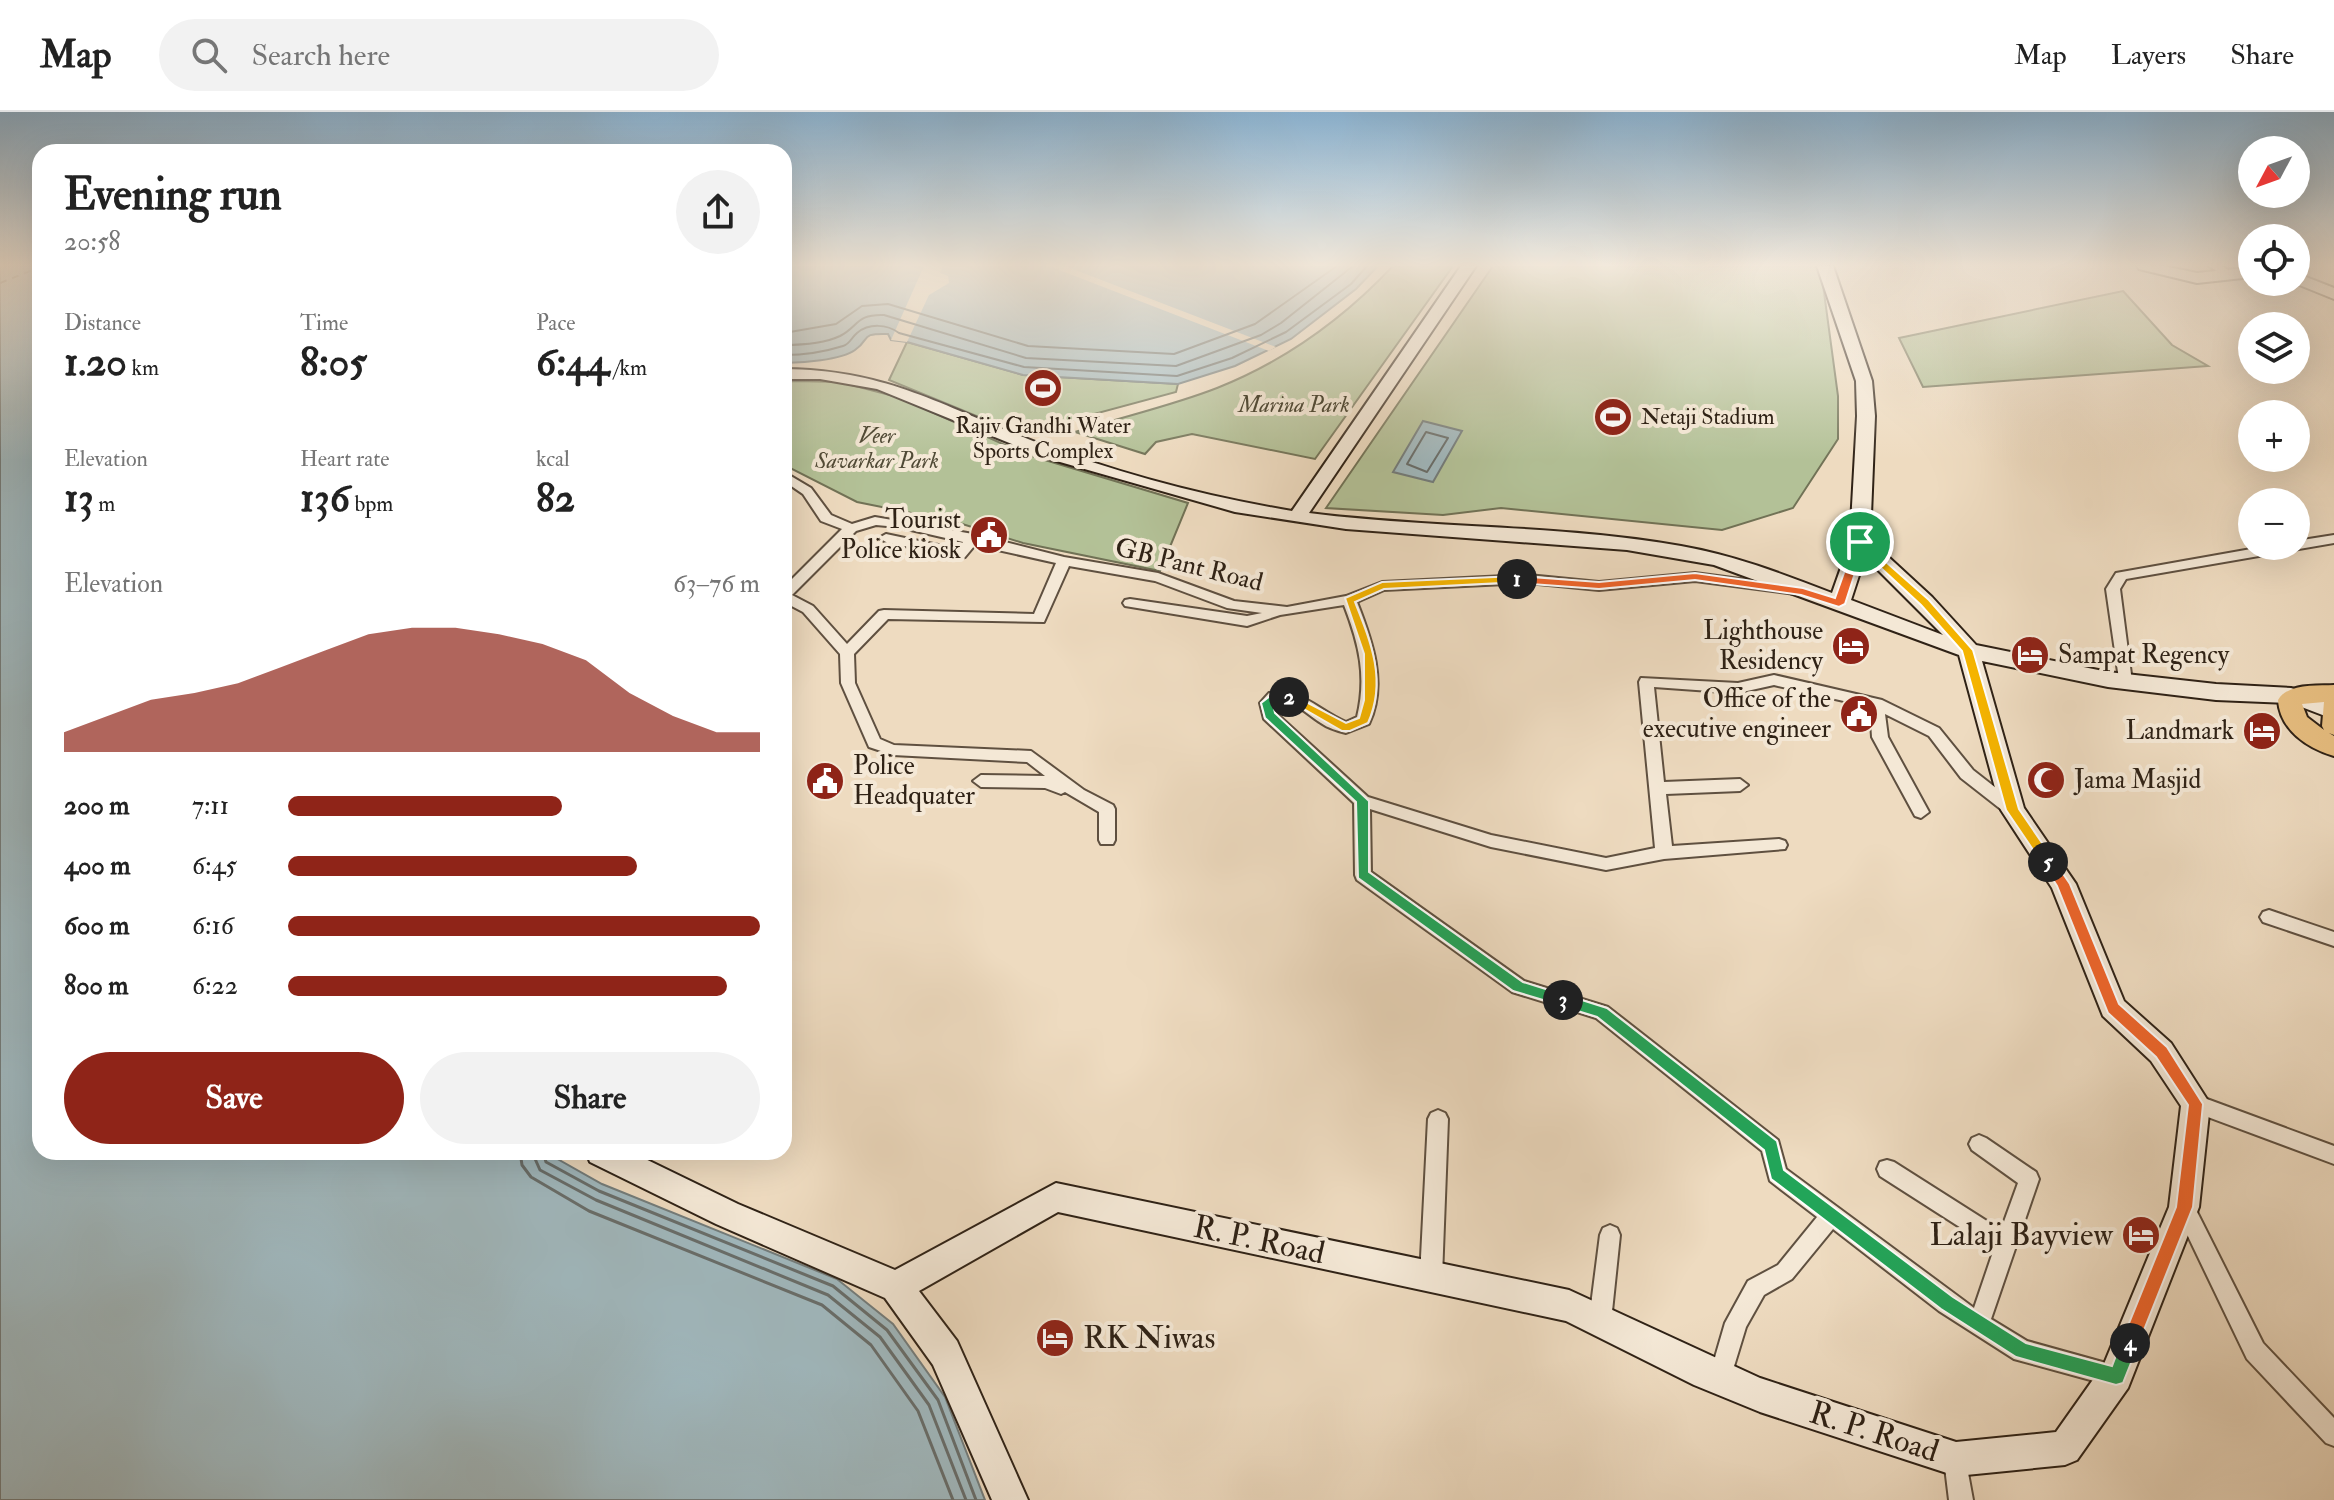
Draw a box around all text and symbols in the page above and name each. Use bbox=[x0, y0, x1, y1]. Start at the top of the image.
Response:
search box bbox=[159, 19, 719, 91]
text: Map bbox=[40, 31, 111, 79]
icon: search bbox=[187, 33, 231, 77]
text: Search here bbox=[251, 37, 390, 74]
text: Map bbox=[2014, 38, 2067, 73]
text: Layers bbox=[2111, 38, 2186, 73]
text: Share bbox=[2230, 38, 2294, 73]
north arrow bbox=[2238, 136, 2310, 208]
map controls bbox=[2238, 136, 2310, 560]
text: Evening run bbox=[64, 168, 282, 223]
button: share bbox=[676, 170, 760, 254]
button: locate bbox=[2238, 224, 2310, 296]
text: 20:58 bbox=[64, 226, 121, 258]
text: Distance bbox=[64, 309, 141, 337]
text: Time bbox=[300, 309, 348, 337]
text: Pace bbox=[536, 309, 575, 337]
button: layers bbox=[2238, 312, 2310, 384]
text: 1.20 bbox=[64, 337, 127, 388]
text: 8:05 bbox=[300, 337, 367, 388]
text: 6:44 bbox=[536, 337, 609, 388]
text: km bbox=[127, 354, 159, 382]
text: /km bbox=[609, 354, 647, 382]
sports icon: Rajiv Gandhi Water Sports Complex bbox=[1022, 367, 1064, 409]
park label: Marina Park bbox=[1236, 391, 1350, 419]
sports icon: Netaji Stadium bbox=[1592, 396, 1634, 438]
button: + bbox=[2238, 400, 2310, 472]
place label: Netaji Stadium bbox=[1641, 403, 1775, 431]
place label: Rajiv Gandhi Water Sports Complex bbox=[955, 412, 1132, 466]
park label: Veer Savarkar Park bbox=[814, 422, 939, 475]
text: Elevation bbox=[64, 445, 148, 473]
text: Heart rate bbox=[300, 445, 390, 473]
text: kcal bbox=[536, 445, 570, 473]
text: 13 bbox=[64, 473, 94, 524]
text: 136 bbox=[300, 473, 350, 524]
text: 82 bbox=[536, 473, 575, 524]
button: − bbox=[2238, 488, 2310, 560]
text: m bbox=[94, 490, 115, 518]
text: bpm bbox=[350, 490, 393, 518]
place label: Tourist Police kiosk bbox=[841, 504, 962, 566]
pin bbox=[1826, 508, 1894, 576]
public building icon: Tourist Police kiosk bbox=[968, 514, 1010, 556]
icon: arrive bbox=[1838, 520, 1882, 564]
street label: GB Pant Road bbox=[1112, 531, 1266, 599]
pin: 1 bbox=[1497, 559, 1537, 599]
text: 1 bbox=[1513, 565, 1521, 593]
text: Elevation bbox=[64, 568, 163, 600]
text: 63–76 m bbox=[673, 568, 760, 600]
place label: Lighthouse Residency bbox=[1703, 615, 1824, 677]
hotel icon: Lighthouse Residency bbox=[1830, 625, 1872, 667]
hotel icon: Sampat Regency bbox=[2009, 634, 2051, 676]
place label: Sampat Regency bbox=[2058, 639, 2230, 672]
pin: 2 bbox=[1269, 677, 1309, 717]
text: 2 bbox=[1283, 683, 1295, 711]
place label: Office of the executive engineer bbox=[1643, 683, 1831, 745]
public building icon: Office of the executive engineer bbox=[1838, 693, 1880, 735]
hotel icon: Landmark bbox=[2241, 710, 2283, 752]
place label: Landmark bbox=[2125, 715, 2235, 747]
place label: Police Headquater bbox=[853, 750, 975, 812]
mosque icon: Jama Masjid bbox=[2025, 759, 2067, 801]
public building icon: Police Headquater bbox=[804, 760, 846, 802]
place label: Jama Masjid bbox=[2073, 764, 2201, 796]
text: 200 m bbox=[64, 790, 129, 822]
text: 7:11 bbox=[192, 790, 229, 822]
pin: 5 bbox=[2028, 842, 2068, 882]
text: 5 bbox=[2043, 848, 2053, 876]
text: 400 m bbox=[64, 850, 130, 882]
text: 6:45 bbox=[192, 850, 237, 882]
text: 600 m bbox=[64, 910, 129, 942]
text: 6:16 bbox=[192, 910, 234, 942]
text: 800 m bbox=[64, 970, 129, 1002]
text: 6:22 bbox=[192, 970, 238, 1002]
pin: 3 bbox=[1543, 980, 1583, 1020]
text: 3 bbox=[1559, 986, 1567, 1014]
button: Save bbox=[64, 1052, 404, 1144]
button: Share bbox=[420, 1052, 760, 1144]
street label: R. P. Road bbox=[1190, 1207, 1329, 1273]
hotel icon: Lalaji Bayview bbox=[2120, 1214, 2162, 1256]
place label: Lalaji Bayview bbox=[1929, 1215, 2114, 1255]
hotel icon: RK Niwas bbox=[1034, 1317, 1076, 1359]
place label: RK Niwas bbox=[1083, 1318, 1215, 1358]
pin: 4 bbox=[2110, 1323, 2150, 1363]
text: 4 bbox=[2124, 1329, 2136, 1357]
street label: R. P. Road bbox=[1804, 1392, 1944, 1472]

